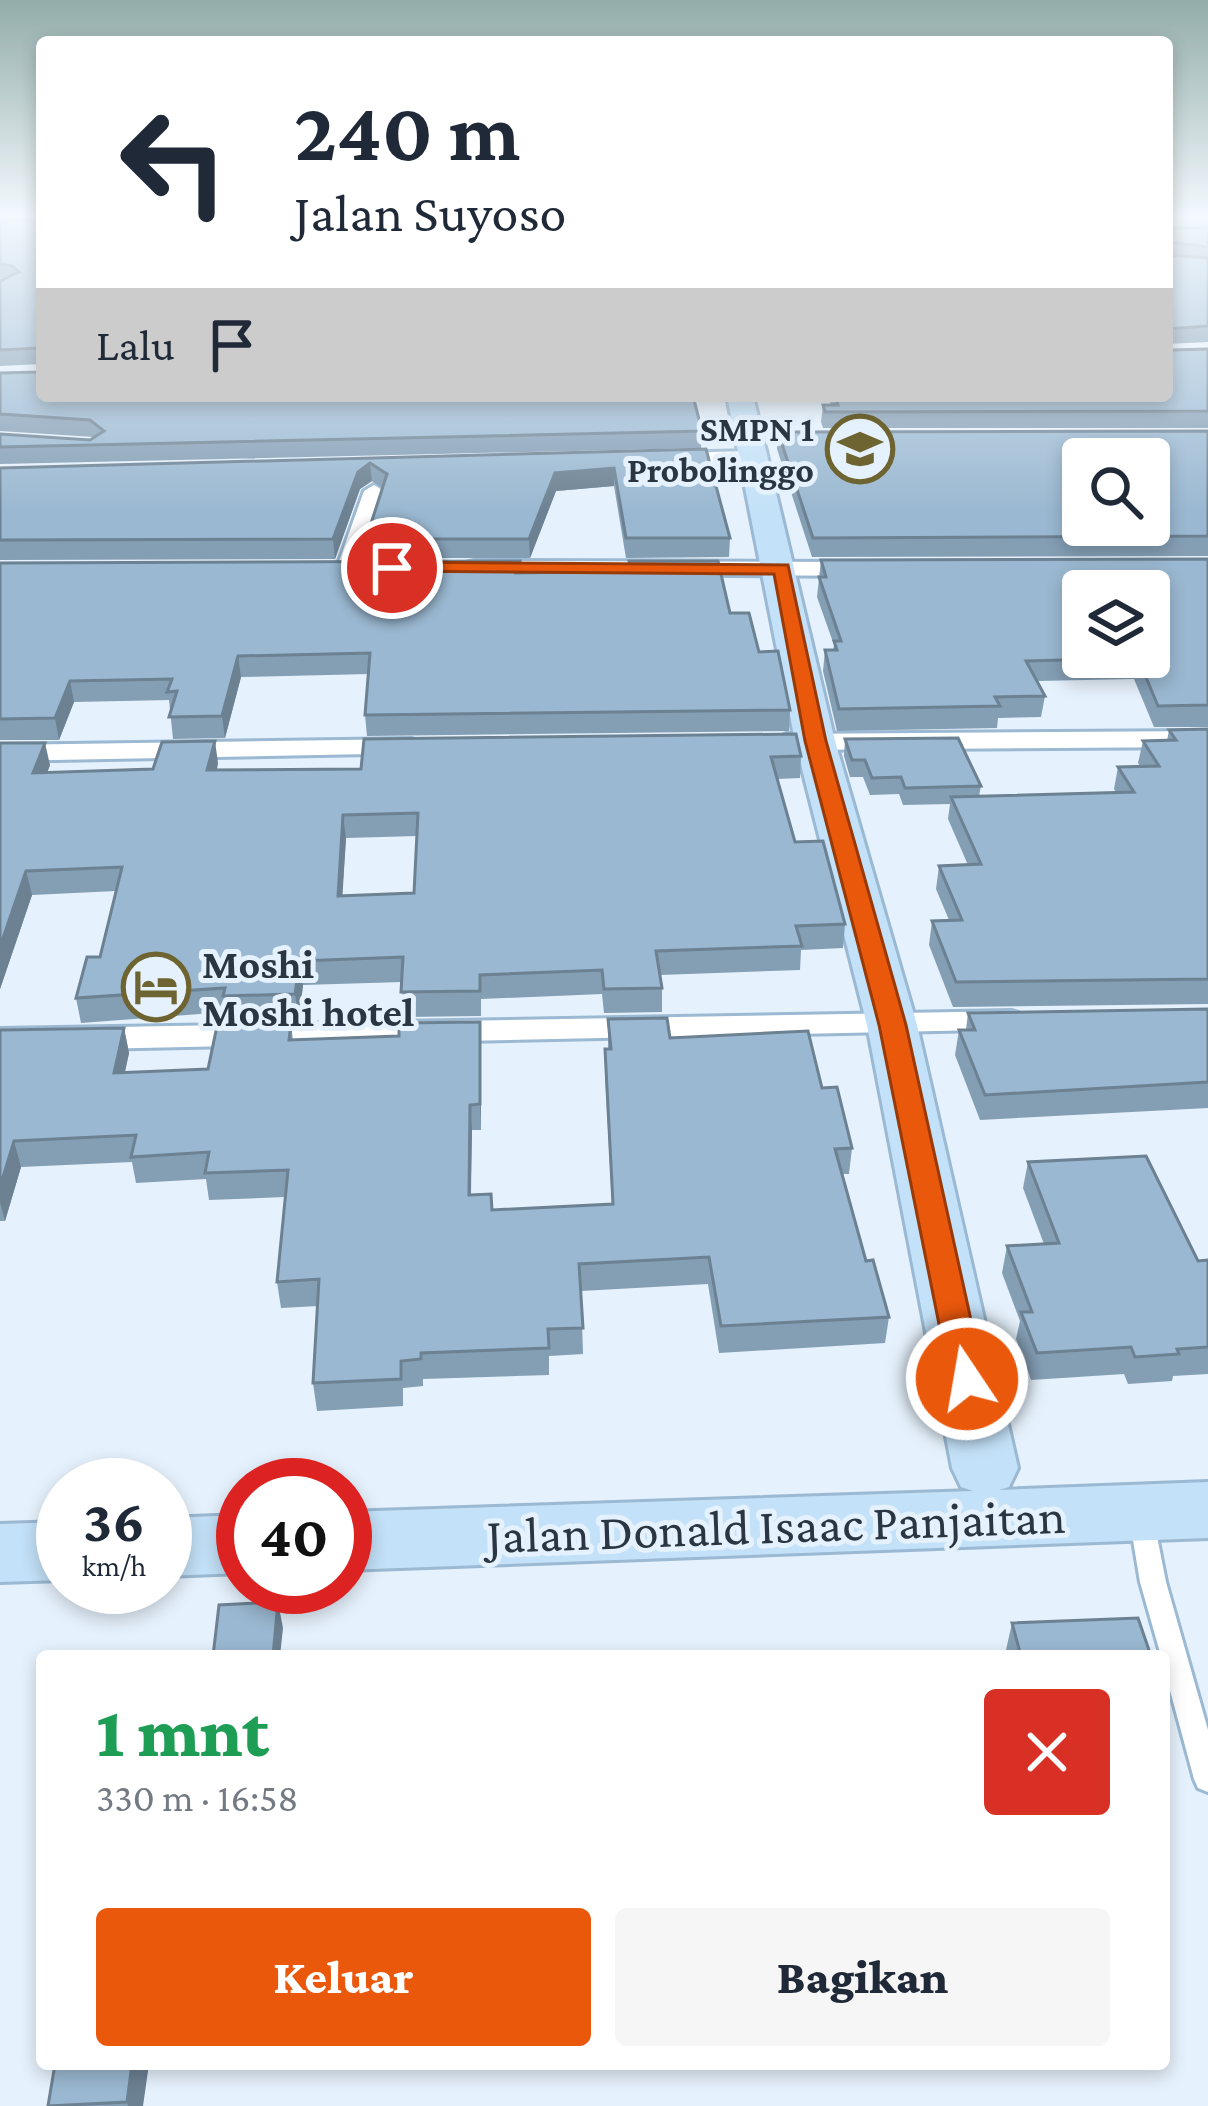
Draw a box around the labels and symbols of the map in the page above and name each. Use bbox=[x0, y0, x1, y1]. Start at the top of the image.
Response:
place label: SMPN 1 Probolinggo bbox=[627, 409, 814, 490]
school or university icon: SMPN 1 Probolinggo bbox=[825, 414, 895, 484]
pin bbox=[341, 517, 443, 619]
place label: Moshi Moshi hotel bbox=[202, 940, 414, 1035]
hotel icon: Moshi Moshi hotel bbox=[121, 952, 191, 1022]
position arrow bbox=[904, 1316, 1030, 1442]
speed limit sign: 40 bbox=[216, 1458, 372, 1614]
street label: Jalan Donald Isaac Panjaitan bbox=[482, 1487, 1066, 1565]

